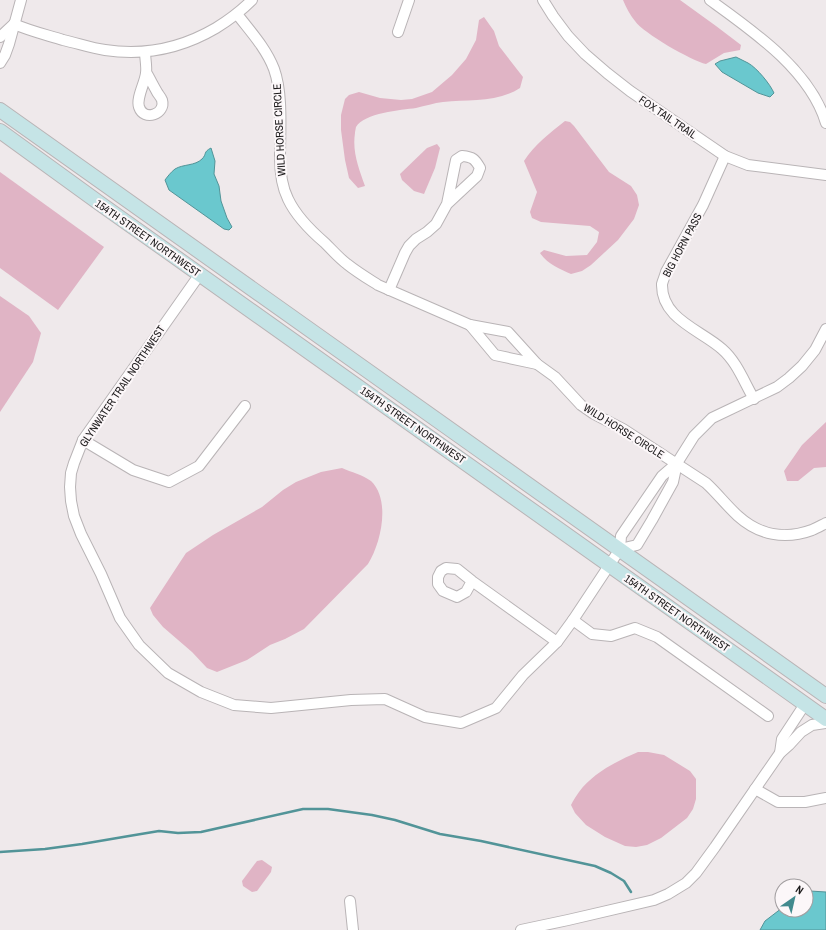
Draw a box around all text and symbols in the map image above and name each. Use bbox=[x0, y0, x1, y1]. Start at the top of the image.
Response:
street label: WILD HORSE CIRCLE bbox=[270, 83, 288, 177]
street label: FOX TAIL TRAIL bbox=[636, 92, 700, 142]
street label: 154TH STREET NORTHWEST bbox=[93, 196, 204, 280]
street label: BIG HORN PASS bbox=[659, 211, 705, 279]
street label: GLYNWATER TRAIL NORTHWEST bbox=[76, 322, 168, 449]
street label: 154TH STREET NORTHWEST bbox=[358, 383, 469, 467]
street label: WILD HORSE CIRCLE bbox=[581, 400, 667, 462]
street label: 154TH STREET NORTHWEST bbox=[622, 571, 733, 655]
north arrow bbox=[774, 878, 814, 918]
text: N bbox=[793, 882, 806, 897]

